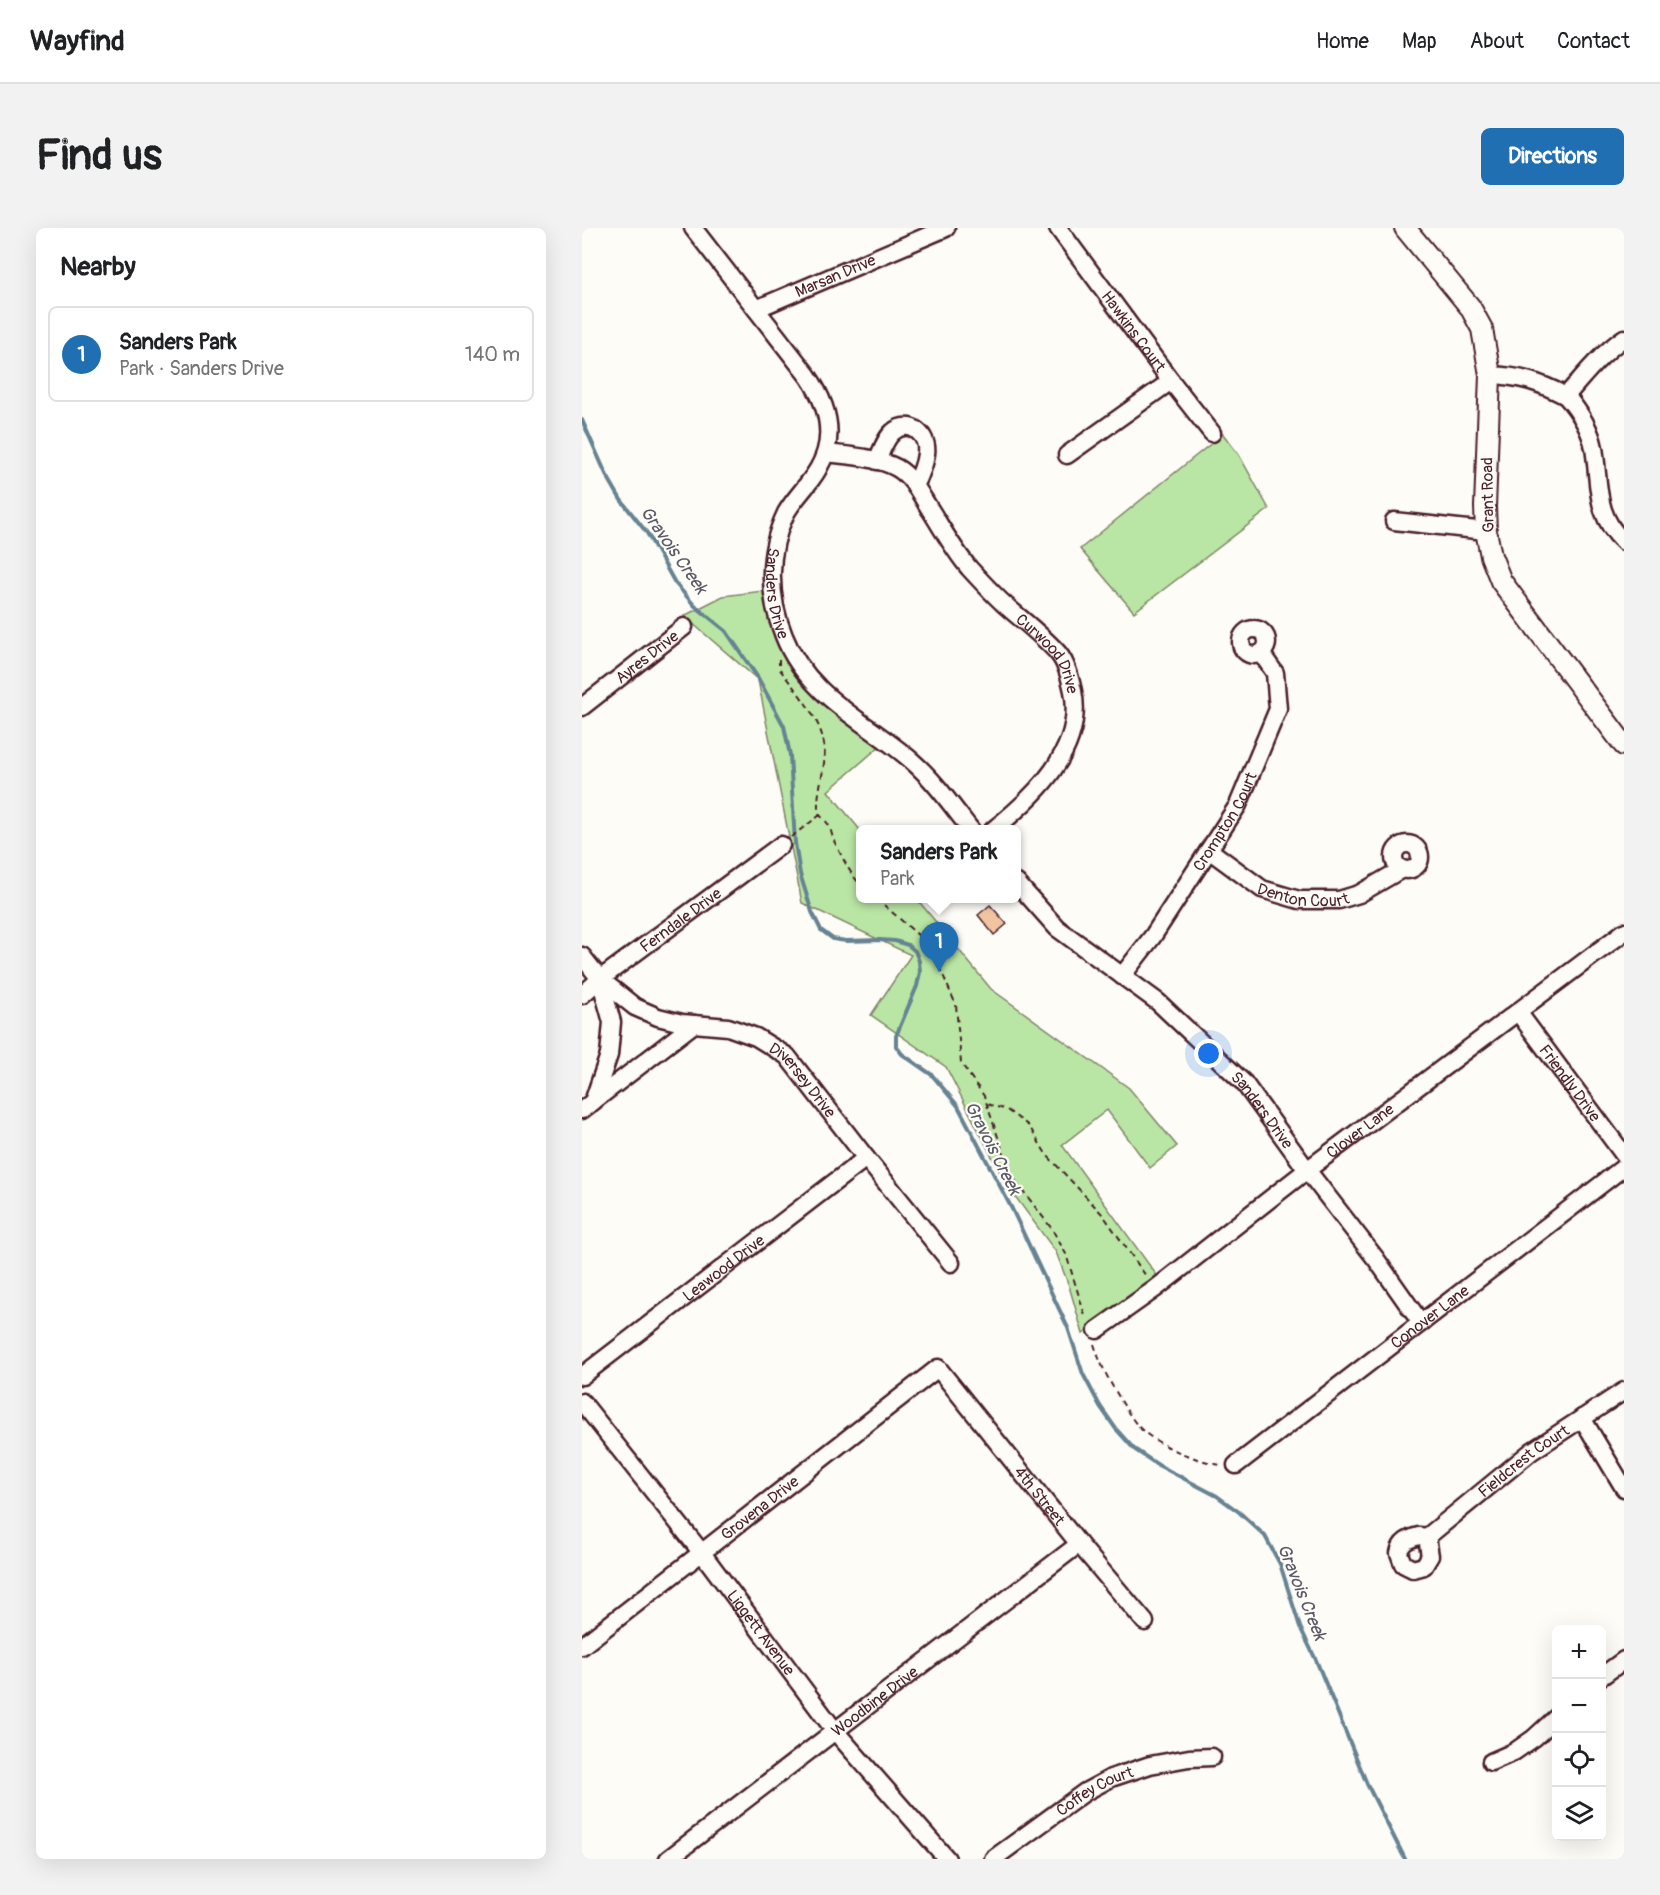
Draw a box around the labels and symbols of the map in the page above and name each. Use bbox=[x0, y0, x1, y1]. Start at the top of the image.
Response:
street label: Marsan Drive bbox=[792, 250, 879, 302]
street label: Hawkins Court bbox=[1097, 287, 1170, 377]
street label: Grant Road bbox=[1477, 457, 1499, 533]
water label: Gravois Creek bbox=[635, 502, 713, 600]
street label: Sanders Drive bbox=[761, 546, 793, 642]
street label: Curwood Drive bbox=[1011, 610, 1082, 696]
street label: Ayres Drive bbox=[612, 626, 683, 688]
street label: Crompton Court bbox=[1189, 769, 1262, 875]
street label: Denton Court bbox=[1255, 879, 1352, 911]
street label: Ferndale Drive bbox=[636, 884, 726, 957]
pin: 1 bbox=[920, 922, 958, 972]
street label: Diversey Drive bbox=[765, 1038, 840, 1122]
your location bbox=[1194, 1039, 1223, 1068]
street label: Friendly Drive bbox=[1534, 1041, 1605, 1126]
street label: Sanders Drive bbox=[1227, 1067, 1297, 1153]
water label: Gravois Creek bbox=[959, 1098, 1027, 1200]
street label: Clover Lane bbox=[1323, 1099, 1398, 1163]
street label: Leawood Drive bbox=[679, 1231, 769, 1306]
street label: Conover Lane bbox=[1387, 1281, 1473, 1354]
street label: Fieldcrest Court bbox=[1474, 1420, 1574, 1502]
street label: 4th Street bbox=[1010, 1462, 1069, 1530]
street label: Grovena Drive bbox=[717, 1472, 803, 1545]
water label: Gravois Creek bbox=[1272, 1541, 1332, 1645]
street label: Liggett Avenue bbox=[722, 1586, 799, 1680]
street label: Woodbine Drive bbox=[828, 1662, 922, 1741]
street label: Coffey Court bbox=[1052, 1762, 1136, 1821]

